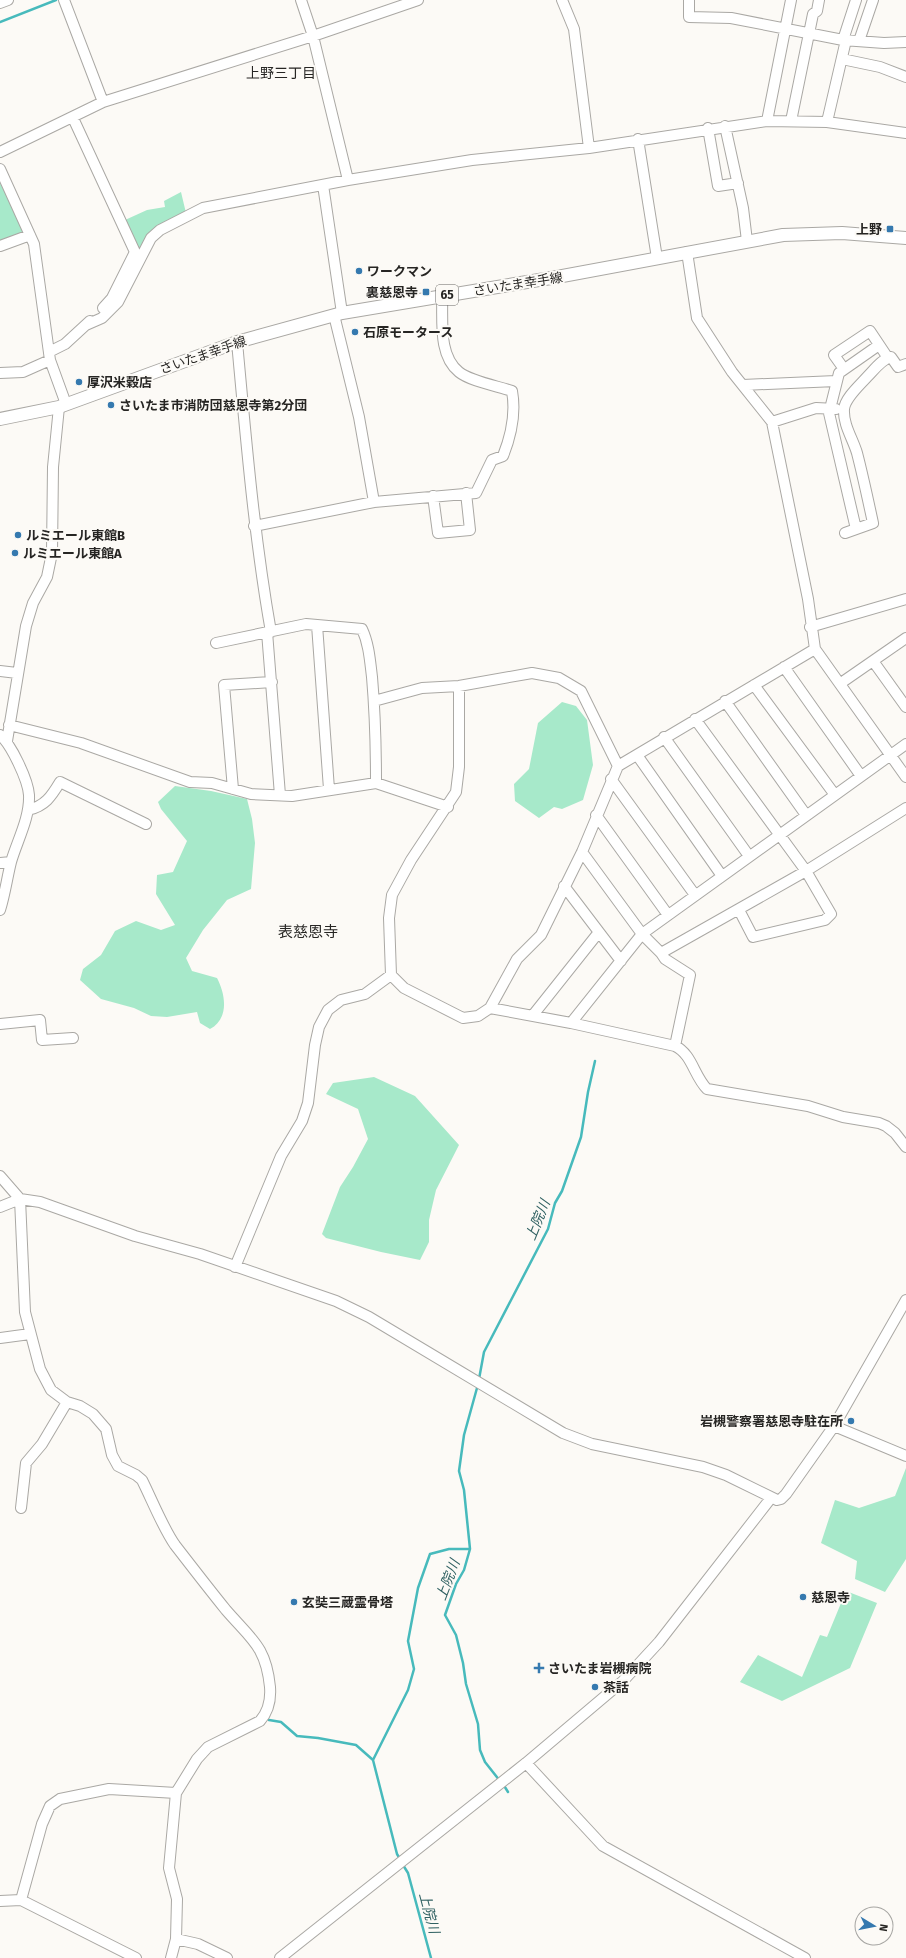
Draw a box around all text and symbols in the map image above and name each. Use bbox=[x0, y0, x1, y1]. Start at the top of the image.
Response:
district label: 上野三丁目 bbox=[246, 65, 316, 82]
place label: 上野 bbox=[856, 222, 882, 237]
marker: 上野 bbox=[885, 224, 895, 234]
place label: ワークマン bbox=[367, 264, 432, 279]
marker: ワークマン bbox=[354, 266, 364, 276]
street label: さいたま幸手線 bbox=[472, 270, 564, 298]
place label: 裏慈恩寺 bbox=[366, 285, 418, 300]
road number: 65 bbox=[436, 285, 458, 305]
marker: 裏慈恩寺 bbox=[421, 287, 431, 297]
place label: 石原モータース bbox=[363, 325, 453, 340]
marker: 石原モータース bbox=[350, 327, 360, 337]
street label: さいたま幸手線 bbox=[158, 333, 248, 377]
place label: 厚沢米穀店 bbox=[87, 375, 152, 390]
marker: 厚沢米穀店 bbox=[74, 377, 84, 387]
place label: さいたま市消防団慈恩寺第2分団 bbox=[119, 398, 307, 413]
marker: さいたま市消防団慈恩寺第2分団 bbox=[106, 400, 116, 410]
place label: ルミエール東館B bbox=[26, 528, 125, 543]
marker: ルミエール東館B bbox=[13, 530, 23, 540]
place label: ルミエール東館A bbox=[23, 546, 122, 561]
marker: ルミエール東館A bbox=[10, 548, 20, 558]
district label: 表慈恩寺 bbox=[278, 923, 338, 941]
water label: 上院川 bbox=[522, 1195, 554, 1243]
place label: 岩槻警察署慈恩寺駐在所 bbox=[700, 1414, 843, 1429]
marker: 岩槻警察署慈恩寺駐在所 bbox=[846, 1416, 856, 1426]
water label: 上院川 bbox=[433, 1555, 464, 1603]
place label: 慈恩寺 bbox=[811, 1590, 850, 1605]
marker: 慈恩寺 bbox=[798, 1592, 808, 1602]
place label: 玄奘三蔵霊骨塔 bbox=[302, 1595, 393, 1610]
marker: 玄奘三蔵霊骨塔 bbox=[289, 1597, 299, 1607]
place label: さいたま岩槻病院 bbox=[548, 1661, 652, 1676]
marker: さいたま岩槻病院 bbox=[533, 1662, 545, 1674]
place label: 茶話 bbox=[603, 1680, 629, 1695]
marker: 茶話 bbox=[590, 1682, 600, 1692]
water label: 上院川 bbox=[415, 1891, 443, 1937]
north arrow bbox=[854, 1906, 894, 1946]
text: N bbox=[876, 1923, 890, 1932]

